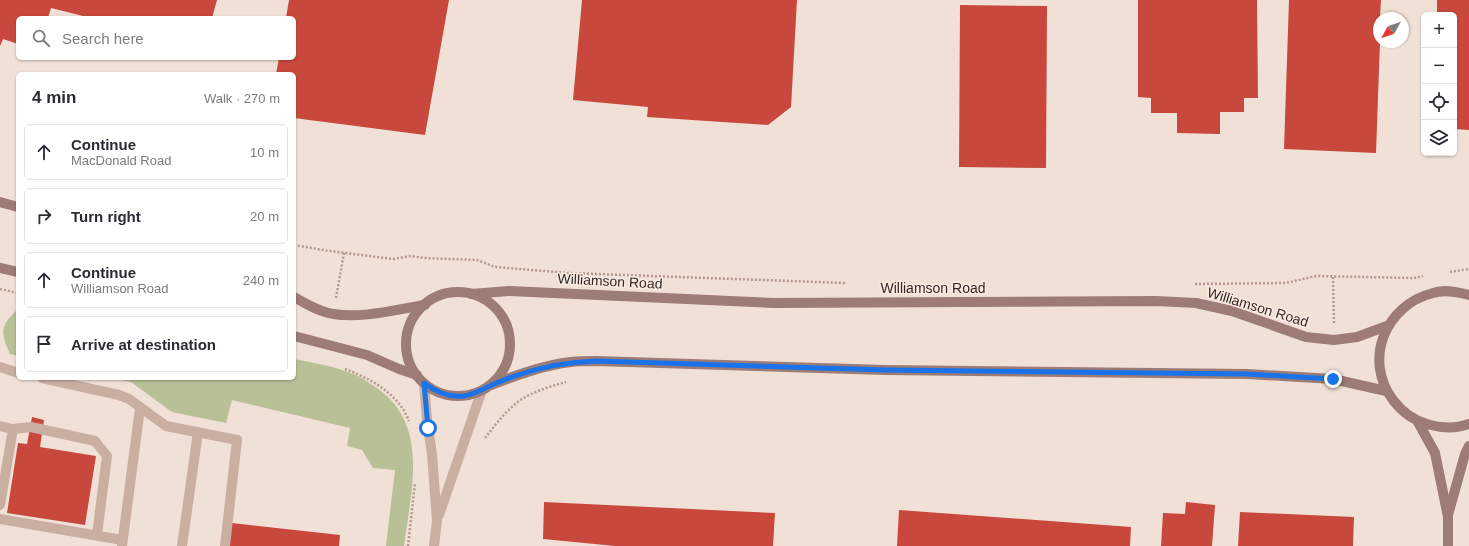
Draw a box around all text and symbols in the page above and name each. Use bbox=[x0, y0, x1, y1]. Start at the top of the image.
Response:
north arrow bbox=[1373, 12, 1409, 48]
map controls bbox=[1421, 12, 1457, 156]
button: + bbox=[1421, 12, 1457, 48]
search box bbox=[16, 16, 296, 60]
icon: search bbox=[30, 27, 52, 49]
text: Search here bbox=[62, 30, 144, 47]
button: − bbox=[1421, 48, 1457, 84]
button: locate bbox=[1421, 84, 1457, 120]
text: 4 min bbox=[32, 88, 76, 107]
text: Walk · 270 m bbox=[204, 91, 280, 106]
button: layers bbox=[1421, 120, 1457, 156]
text: Continue bbox=[71, 136, 136, 153]
icon: ahead bbox=[33, 141, 55, 163]
text: 10 m bbox=[250, 145, 279, 160]
text: MacDonald Road bbox=[71, 153, 171, 168]
icon: right bbox=[33, 205, 55, 227]
text: Turn right bbox=[71, 208, 141, 225]
text: 20 m bbox=[250, 209, 279, 224]
text: Continue bbox=[71, 264, 136, 281]
icon: ahead bbox=[33, 269, 55, 291]
street label: Williamson Road bbox=[557, 270, 663, 292]
text: 240 m bbox=[243, 273, 279, 288]
street label: Williamson Road bbox=[880, 280, 986, 296]
text: Williamson Road bbox=[71, 281, 169, 296]
street label: Williamson Road bbox=[1205, 284, 1311, 330]
icon: arrive bbox=[33, 333, 55, 355]
text: Arrive at destination bbox=[71, 336, 216, 353]
route end bbox=[1324, 370, 1342, 388]
route start bbox=[419, 419, 437, 437]

